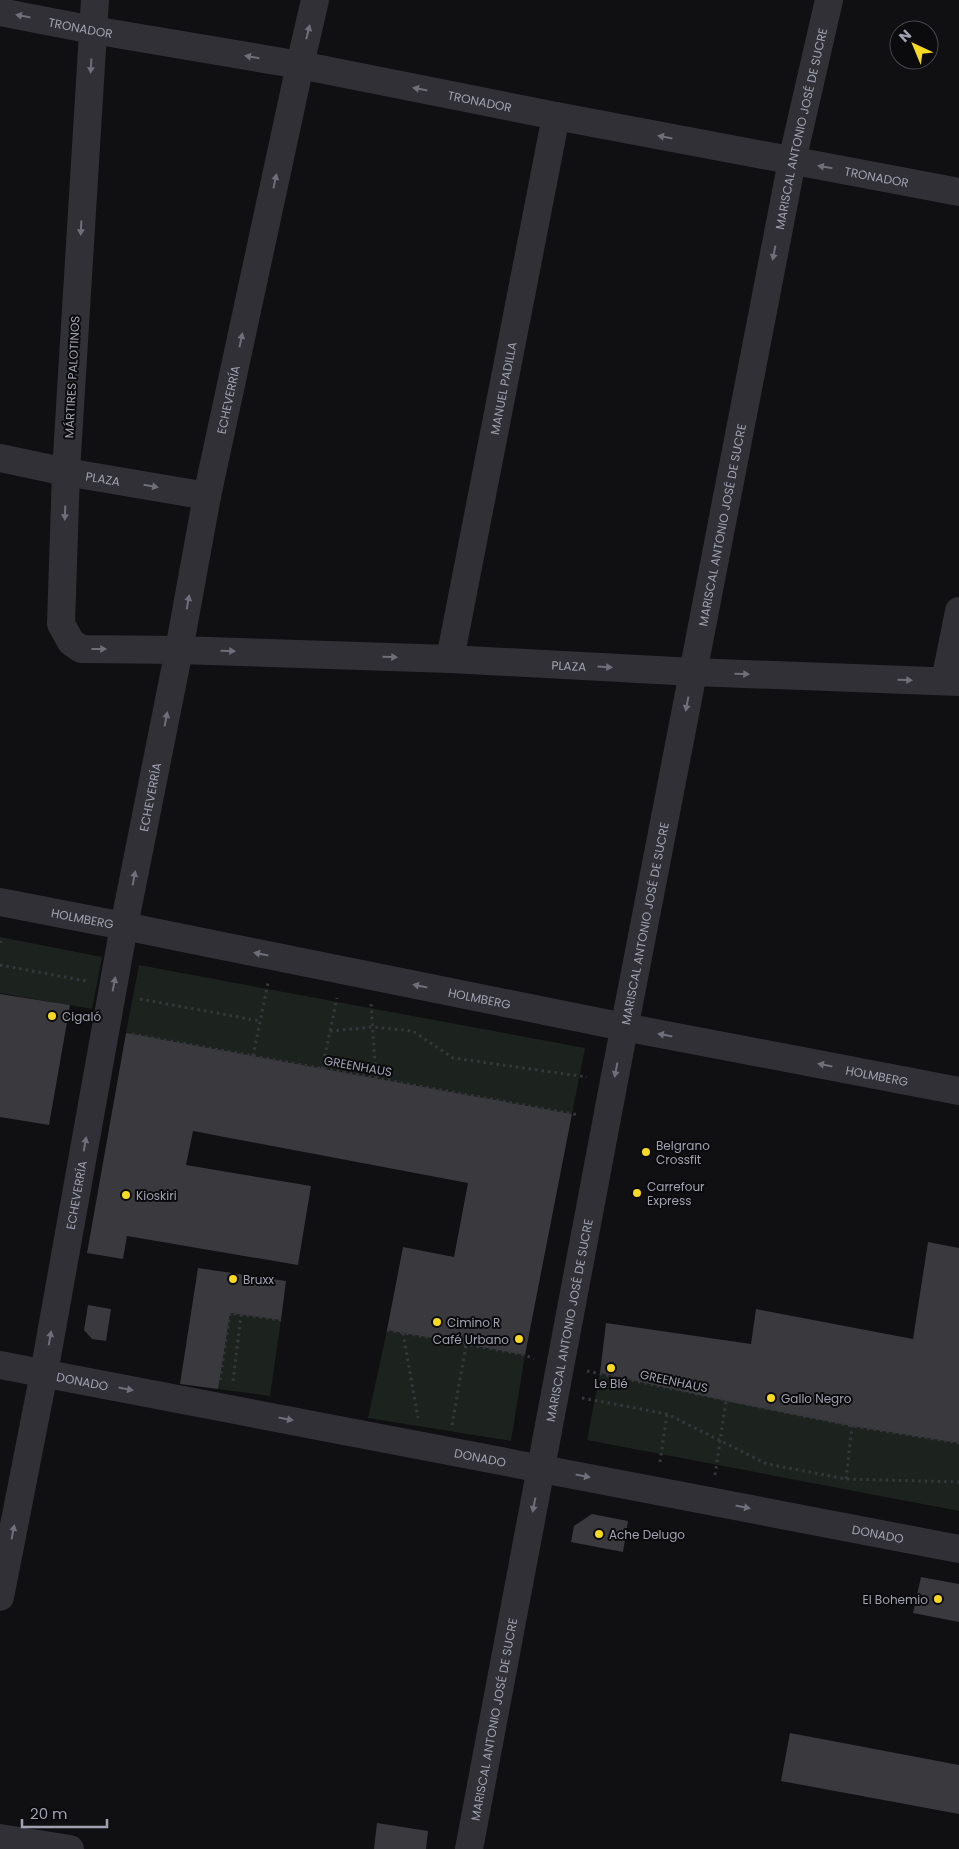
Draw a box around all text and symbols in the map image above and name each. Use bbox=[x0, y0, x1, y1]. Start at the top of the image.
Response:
one-way arrow bbox=[14, 12, 30, 20]
street label: TRONADOR bbox=[47, 13, 114, 42]
north arrow bbox=[889, 20, 939, 70]
one-way arrow bbox=[304, 25, 312, 40]
text: N bbox=[894, 25, 916, 46]
street label: MARISCAL ANTONIO JOSÉ DE SUCRE bbox=[770, 26, 831, 231]
one-way arrow bbox=[243, 52, 259, 60]
one-way arrow bbox=[86, 58, 94, 74]
one-way arrow bbox=[412, 85, 428, 93]
street label: TRONADOR bbox=[446, 86, 513, 116]
one-way arrow bbox=[657, 133, 673, 141]
street label: TRONADOR bbox=[843, 162, 910, 191]
one-way arrow bbox=[817, 163, 833, 171]
one-way arrow bbox=[271, 173, 279, 188]
one-way arrow bbox=[76, 221, 84, 237]
one-way arrow bbox=[770, 245, 778, 260]
street label: MÁRTIRES PALOTINOS bbox=[60, 315, 84, 439]
one-way arrow bbox=[237, 332, 245, 347]
street label: MANUEL PADILLA bbox=[485, 340, 520, 436]
street label: ECHEVERRÍA bbox=[212, 364, 243, 435]
street label: MARISCAL ANTONIO JOSÉ DE SUCRE bbox=[694, 422, 750, 628]
street label: PLAZA bbox=[84, 467, 122, 490]
one-way arrow bbox=[144, 483, 160, 491]
one-way arrow bbox=[61, 505, 69, 521]
one-way arrow bbox=[184, 594, 192, 609]
one-way arrow bbox=[91, 645, 107, 653]
one-way arrow bbox=[220, 648, 236, 656]
one-way arrow bbox=[383, 653, 399, 661]
street label: PLAZA bbox=[551, 656, 587, 675]
one-way arrow bbox=[597, 664, 613, 672]
one-way arrow bbox=[735, 670, 751, 678]
one-way arrow bbox=[897, 676, 913, 684]
one-way arrow bbox=[683, 697, 691, 713]
one-way arrow bbox=[162, 710, 170, 726]
street label: ECHEVERRÍA bbox=[135, 761, 165, 833]
street label: MARISCAL ANTONIO JOSÉ DE SUCRE bbox=[617, 821, 672, 1026]
one-way arrow bbox=[130, 870, 138, 885]
street label: HOLMBERG bbox=[50, 904, 115, 932]
one-way arrow bbox=[253, 949, 269, 957]
one-way arrow bbox=[110, 977, 118, 992]
one-way arrow bbox=[413, 982, 428, 990]
street label: HOLMBERG bbox=[447, 983, 512, 1012]
place label: Cigaló bbox=[62, 1008, 101, 1025]
marker: Cigaló bbox=[46, 1010, 58, 1022]
one-way arrow bbox=[657, 1031, 673, 1039]
street label: GREENHAUS bbox=[323, 1052, 393, 1080]
one-way arrow bbox=[817, 1061, 833, 1069]
street label: HOLMBERG bbox=[844, 1061, 910, 1090]
one-way arrow bbox=[611, 1062, 619, 1078]
one-way arrow bbox=[82, 1136, 90, 1152]
place label: Belgrano Crossfit bbox=[656, 1137, 710, 1168]
marker: Belgrano Crossfit bbox=[640, 1146, 652, 1158]
street label: ECHEVERRÍA bbox=[61, 1159, 90, 1231]
place label: Carrefour Express bbox=[647, 1178, 705, 1209]
place label: Kioskiri bbox=[136, 1187, 177, 1204]
marker: Carrefour Express bbox=[631, 1187, 643, 1199]
marker: Kioskiri bbox=[120, 1189, 132, 1201]
street label: MARISCAL ANTONIO JOSÉ DE SUCRE bbox=[541, 1218, 596, 1423]
place label: Bruxx bbox=[243, 1271, 274, 1288]
marker: Bruxx bbox=[227, 1273, 239, 1285]
place label: Cimino R bbox=[447, 1314, 500, 1331]
marker: Cimino R bbox=[431, 1316, 443, 1328]
one-way arrow bbox=[47, 1330, 55, 1346]
place label: Café Urbano bbox=[433, 1331, 509, 1348]
marker: Café Urbano bbox=[513, 1333, 525, 1345]
marker: Le Blé bbox=[605, 1362, 617, 1374]
street label: GREENHAUS bbox=[639, 1366, 709, 1396]
street label: DONADO bbox=[55, 1368, 110, 1394]
place label: Le Blé bbox=[594, 1375, 628, 1392]
one-way arrow bbox=[119, 1385, 135, 1393]
place label: Gallo Negro bbox=[781, 1390, 852, 1407]
marker: Gallo Negro bbox=[765, 1392, 777, 1404]
one-way arrow bbox=[278, 1416, 294, 1424]
street label: DONADO bbox=[453, 1444, 508, 1470]
one-way arrow bbox=[575, 1472, 591, 1480]
one-way arrow bbox=[529, 1497, 537, 1513]
one-way arrow bbox=[735, 1503, 751, 1511]
street label: DONADO bbox=[851, 1520, 905, 1547]
one-way arrow bbox=[9, 1525, 17, 1540]
place label: Ache Delugo bbox=[609, 1526, 685, 1543]
marker: Ache Delugo bbox=[593, 1528, 605, 1540]
place label: El Bohemio bbox=[863, 1591, 928, 1608]
marker: El Bohemio bbox=[932, 1593, 944, 1605]
street label: MARISCAL ANTONIO JOSÉ DE SUCRE bbox=[466, 1617, 521, 1822]
scale bar bbox=[22, 1796, 108, 1828]
text: 20 m bbox=[30, 1803, 68, 1824]

